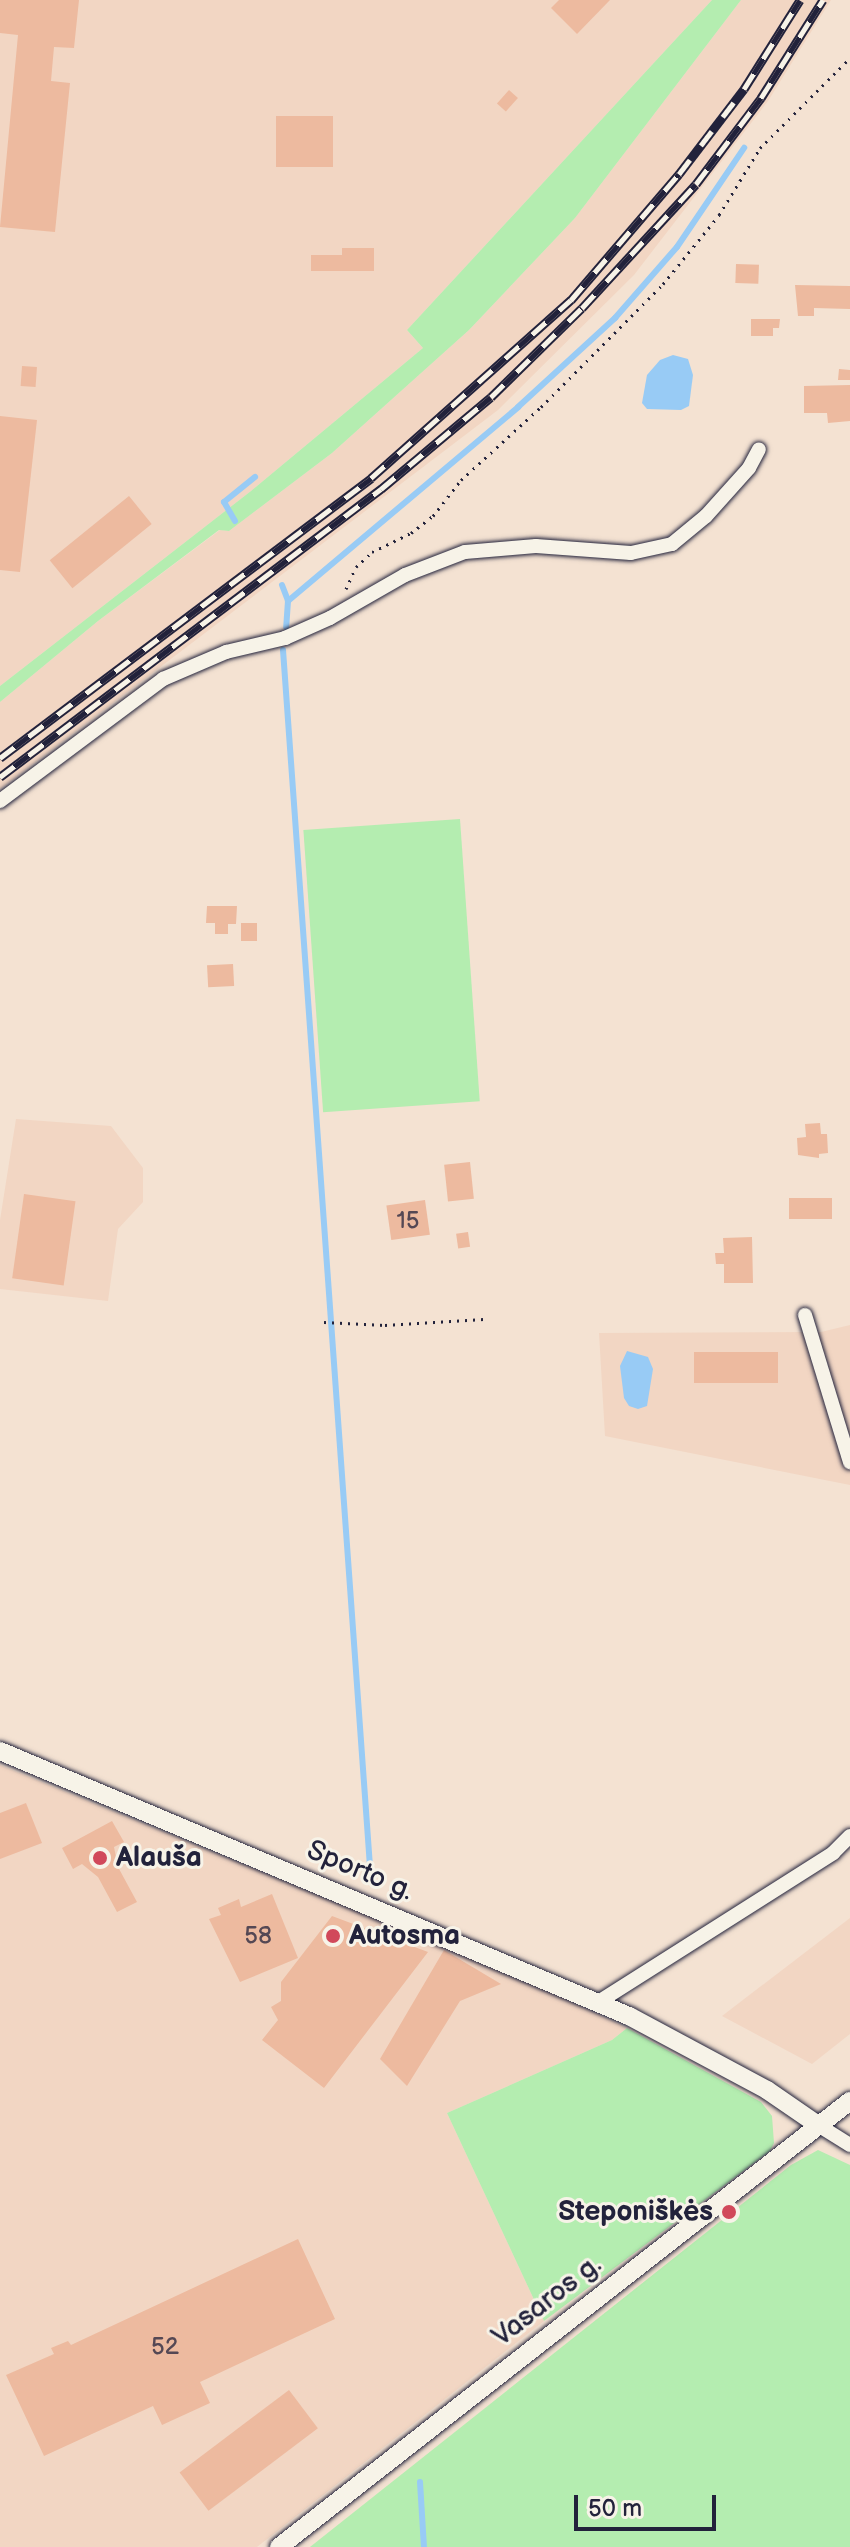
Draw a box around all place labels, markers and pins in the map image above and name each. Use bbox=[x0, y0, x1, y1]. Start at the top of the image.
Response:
place label: Alauša bbox=[116, 1841, 202, 1875]
marker: Alauša bbox=[91, 1849, 109, 1867]
place label: Autosma bbox=[349, 1919, 460, 1953]
marker: Autosma bbox=[324, 1927, 342, 1945]
place label: Steponiškės bbox=[558, 2195, 713, 2229]
marker: Steponiškės bbox=[720, 2203, 738, 2221]

